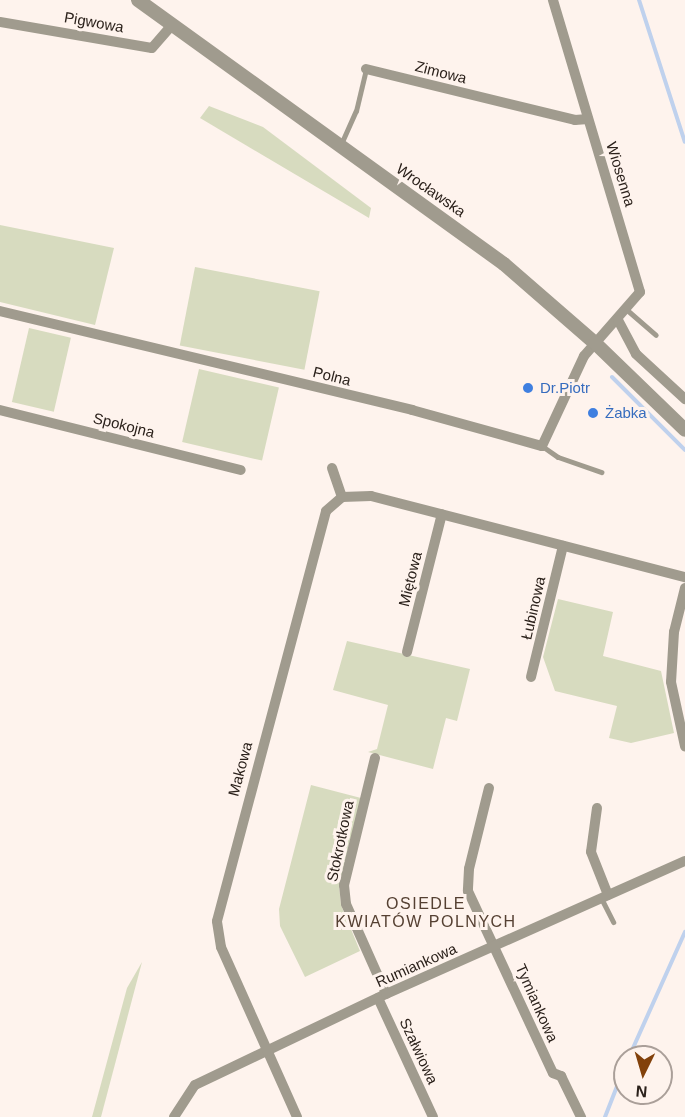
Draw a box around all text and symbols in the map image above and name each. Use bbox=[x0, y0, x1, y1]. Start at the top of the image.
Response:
street label: Pigwowa bbox=[63, 8, 125, 36]
street label: Zimowa bbox=[413, 57, 469, 87]
street label: Wiosenna bbox=[603, 139, 639, 209]
street label: Wrocławska bbox=[393, 160, 469, 220]
street label: Polna bbox=[311, 363, 353, 389]
place label: Dr.Piotr bbox=[540, 379, 590, 397]
marker: Dr.Piotr bbox=[521, 381, 535, 395]
place label: Żabka bbox=[605, 404, 647, 422]
marker: Żabka bbox=[586, 406, 600, 420]
street label: Spokojna bbox=[91, 409, 157, 441]
street label: Miętowa bbox=[395, 550, 425, 608]
street label: Łubinowa bbox=[517, 575, 549, 641]
street label: Makowa bbox=[224, 740, 256, 798]
street label: Stokrotkowa bbox=[323, 799, 357, 883]
district label: OSIEDLE KWIATÓW POLNYCH bbox=[335, 894, 517, 932]
street label: Rumiankowa bbox=[373, 939, 459, 991]
street label: Tymiankowa bbox=[512, 961, 562, 1045]
street label: Szałwiowa bbox=[396, 1015, 442, 1087]
north arrow bbox=[613, 1045, 673, 1105]
text: N bbox=[635, 1082, 648, 1100]

